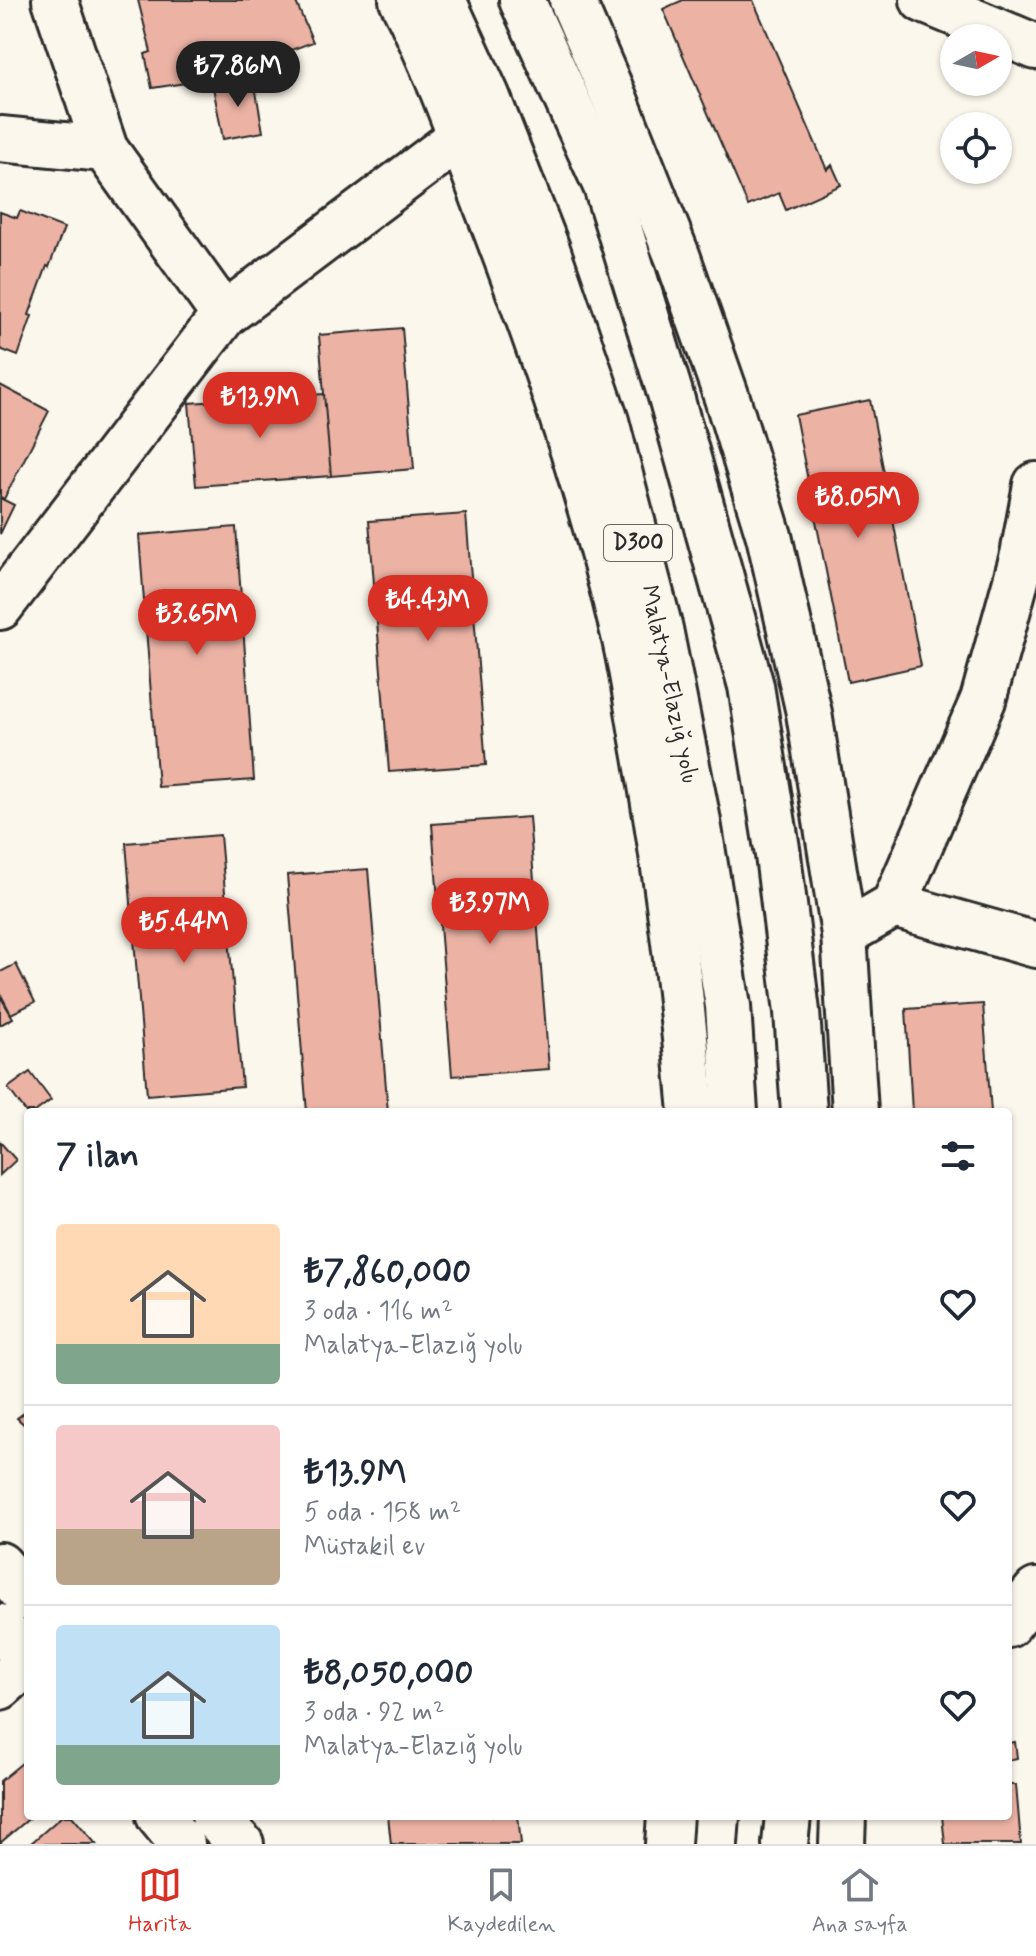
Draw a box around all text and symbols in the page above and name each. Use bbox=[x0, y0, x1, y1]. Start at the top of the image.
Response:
north arrow bbox=[940, 24, 1012, 96]
map controls bbox=[940, 24, 1012, 184]
pin: ₺7.86M bbox=[173, 41, 303, 109]
text: ₺7.86M bbox=[194, 50, 282, 84]
button: locate bbox=[940, 112, 1012, 184]
pin: ₺13.9M bbox=[195, 372, 325, 440]
text: ₺13.9M bbox=[221, 381, 299, 415]
pin: ₺8.05M bbox=[793, 472, 923, 540]
text: ₺8.05M bbox=[815, 481, 901, 515]
road number: D300 bbox=[604, 525, 672, 561]
pin: ₺4.43M bbox=[363, 575, 493, 643]
street label: Malatya-Elazığ yolu bbox=[633, 582, 705, 786]
text: ₺4.43M bbox=[386, 584, 470, 618]
pin: ₺3.65M bbox=[132, 589, 262, 657]
text: ₺3.65M bbox=[156, 598, 238, 632]
pin: ₺3.97M bbox=[425, 878, 555, 946]
text: ₺3.97M bbox=[450, 887, 530, 921]
pin: ₺5.44M bbox=[119, 897, 249, 965]
text: ₺5.44M bbox=[139, 906, 229, 940]
text: 7 ilan bbox=[56, 1134, 139, 1179]
icon: filters bbox=[936, 1134, 980, 1178]
text: ₺7,860,000 bbox=[304, 1250, 471, 1295]
icon: home bbox=[120, 1256, 216, 1352]
icon: heart bbox=[936, 1282, 980, 1326]
text: 3 oda · 116 m² bbox=[304, 1295, 453, 1329]
text: Malatya-Elazığ yolu bbox=[304, 1329, 523, 1363]
text: ₺13.9M bbox=[304, 1451, 407, 1496]
icon: home bbox=[120, 1457, 216, 1553]
icon: heart bbox=[936, 1483, 980, 1527]
text: 5 oda · 158 m² bbox=[304, 1496, 461, 1530]
text: Müstakil ev bbox=[304, 1530, 425, 1564]
text: ₺8,050,000 bbox=[304, 1651, 474, 1696]
icon: home bbox=[120, 1657, 216, 1753]
icon: heart bbox=[936, 1683, 980, 1727]
text: 3 oda · 92 m² bbox=[304, 1696, 444, 1730]
text: Malatya-Elazığ yolu bbox=[304, 1730, 523, 1764]
tab: Harita bbox=[128, 1863, 191, 1939]
tab: Kaydedilen bbox=[447, 1863, 555, 1939]
tab: Ana sayfa bbox=[812, 1863, 908, 1939]

